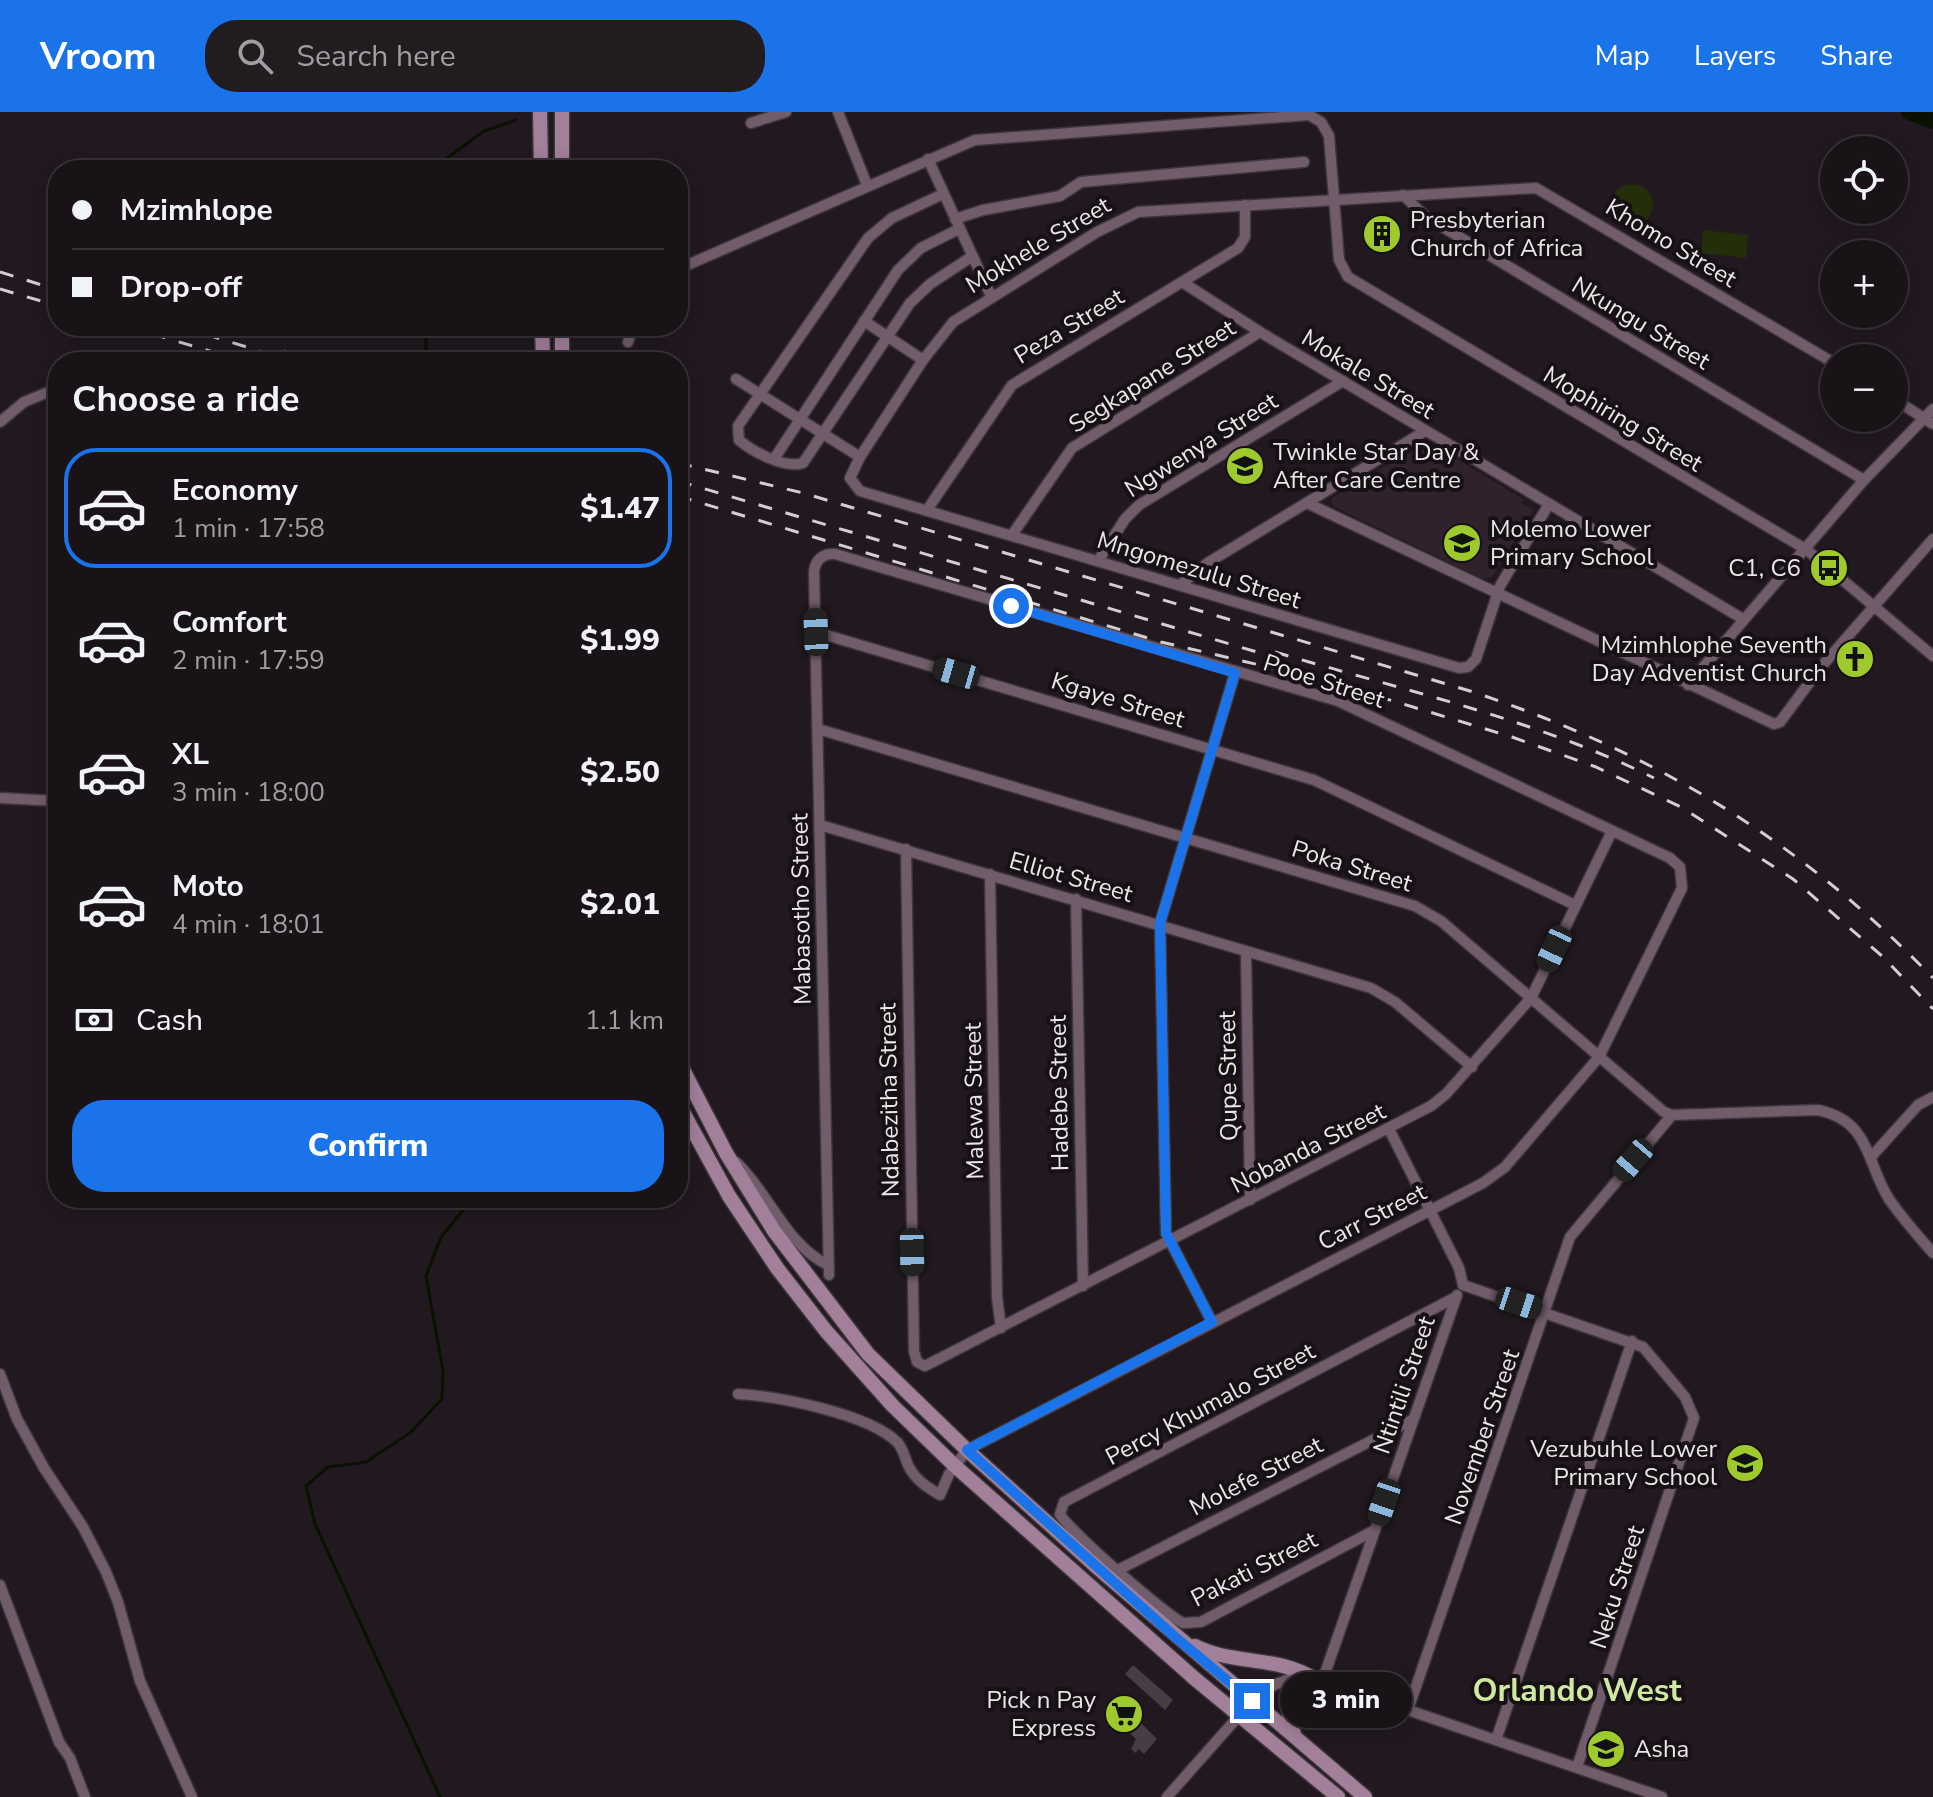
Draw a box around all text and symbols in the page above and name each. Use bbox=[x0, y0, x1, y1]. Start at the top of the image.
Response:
search box bbox=[205, 20, 765, 92]
text: Vroom bbox=[40, 31, 157, 82]
icon: search bbox=[233, 34, 277, 78]
text: Search here bbox=[297, 36, 456, 77]
text: Map bbox=[1595, 37, 1650, 75]
text: Layers bbox=[1694, 37, 1776, 75]
text: Share bbox=[1820, 37, 1893, 75]
map controls bbox=[1820, 136, 1908, 432]
button: locate bbox=[1820, 136, 1908, 224]
street label: Mokhele Street bbox=[960, 189, 1117, 301]
text: Mzimhlope bbox=[120, 190, 273, 231]
street label: Khomo Street bbox=[1600, 191, 1743, 295]
place label: Presbyterian Church of Africa bbox=[1410, 204, 1583, 264]
building icon: Presbyterian Church of Africa bbox=[1361, 213, 1403, 255]
button: + bbox=[1820, 240, 1908, 328]
text: Drop-off bbox=[120, 267, 242, 308]
street label: Nkungu Street bbox=[1566, 269, 1717, 377]
street label: Peza Street bbox=[1008, 280, 1130, 371]
street label: Segkapane Street bbox=[1063, 312, 1242, 440]
street label: Mokale Street bbox=[1296, 322, 1441, 427]
button: − bbox=[1820, 344, 1908, 432]
street label: Mophiring Street bbox=[1537, 359, 1709, 480]
text: Choose a ride bbox=[72, 375, 300, 424]
street label: Ngwenya Street bbox=[1118, 385, 1284, 505]
place label: Twinkle Star Day & After Care Centre bbox=[1273, 436, 1480, 496]
school or university icon: Twinkle Star Day & After Care Centre bbox=[1224, 445, 1266, 487]
text: Economy bbox=[172, 470, 298, 511]
icon: car bbox=[76, 472, 148, 544]
text: $1.47 bbox=[580, 488, 660, 529]
text: 1 min · 17:58 bbox=[172, 511, 325, 546]
place label: Molemo Lower Primary School bbox=[1490, 513, 1654, 573]
school or university icon: Molemo Lower Primary School bbox=[1441, 522, 1483, 564]
street label: Mngomezulu Street bbox=[1093, 524, 1305, 616]
bus stop icon: C1, C6 bbox=[1808, 547, 1850, 589]
place label: C1, C6 bbox=[1728, 552, 1801, 584]
route start bbox=[993, 588, 1029, 624]
text: Comfort bbox=[172, 602, 287, 643]
icon: car bbox=[76, 604, 148, 676]
car bbox=[803, 608, 829, 656]
text: $1.99 bbox=[580, 620, 660, 661]
place label: Mzimhlophe Seventh Day Adventist Church bbox=[1592, 629, 1827, 689]
church icon: Mzimhlophe Seventh Day Adventist Church bbox=[1834, 638, 1876, 680]
text: 2 min · 17:59 bbox=[172, 643, 325, 678]
street label: Pooe Street bbox=[1259, 646, 1389, 716]
car bbox=[930, 655, 982, 691]
street label: Kgaye Street bbox=[1047, 665, 1189, 736]
text: XL bbox=[172, 734, 209, 775]
icon: car bbox=[76, 736, 148, 808]
text: $2.50 bbox=[580, 752, 660, 793]
text: 3 min · 18:00 bbox=[172, 775, 325, 810]
street label: Mabasotho Street bbox=[783, 812, 819, 1005]
street label: Poka Street bbox=[1288, 833, 1417, 900]
street label: Elliot Street bbox=[1006, 844, 1137, 910]
text: Moto bbox=[172, 866, 244, 907]
icon: car bbox=[76, 868, 148, 940]
text: $2.01 bbox=[580, 884, 660, 925]
text: 4 min · 18:01 bbox=[172, 907, 325, 942]
car bbox=[1533, 922, 1575, 976]
icon: cash bbox=[72, 998, 116, 1042]
text: Cash bbox=[136, 1000, 203, 1041]
street label: Ndabezitha Street bbox=[871, 1002, 907, 1197]
text: 1.1 km bbox=[585, 1003, 664, 1038]
street label: Qupe Street bbox=[1211, 1010, 1245, 1141]
street label: Hadebe Street bbox=[1042, 1014, 1076, 1171]
street label: Malewa Street bbox=[957, 1022, 991, 1180]
street label: Nobanda Street bbox=[1225, 1095, 1391, 1201]
button: Confirm bbox=[72, 1100, 664, 1192]
car bbox=[1608, 1134, 1658, 1186]
street label: Carr Street bbox=[1312, 1176, 1432, 1258]
car bbox=[900, 1228, 924, 1276]
car bbox=[1492, 1284, 1546, 1322]
street label: Ntintili Street bbox=[1365, 1311, 1443, 1458]
street label: Percy Khumalo Street bbox=[1100, 1335, 1321, 1473]
street label: November Street bbox=[1437, 1345, 1527, 1529]
street label: Molefe Street bbox=[1184, 1428, 1329, 1523]
place label: Vezubuhle Lower Primary School bbox=[1529, 1433, 1717, 1493]
school or university icon: Vezubuhle Lower Primary School bbox=[1724, 1442, 1766, 1484]
car bbox=[1365, 1475, 1403, 1529]
street label: Neku Street bbox=[1582, 1521, 1652, 1653]
street label: Pakati Street bbox=[1185, 1523, 1323, 1614]
district label: Orlando West bbox=[1472, 1669, 1682, 1712]
callout: 3 min bbox=[1280, 1673, 1412, 1729]
text: 3 min bbox=[1312, 1682, 1380, 1717]
route end bbox=[1234, 1683, 1270, 1719]
place label: Pick n Pay Express bbox=[987, 1684, 1097, 1744]
supermarket icon: Pick n Pay Express bbox=[1103, 1693, 1145, 1735]
school or university icon: Asha bbox=[1585, 1728, 1627, 1770]
place label: Asha bbox=[1634, 1733, 1689, 1765]

